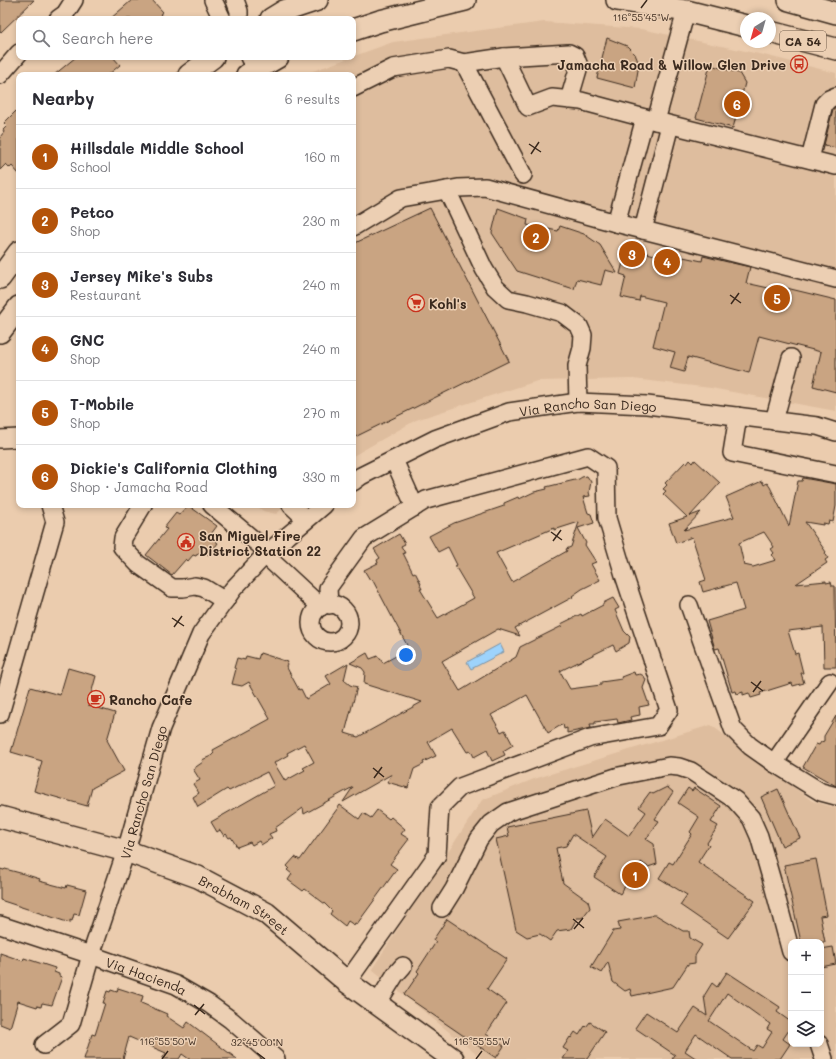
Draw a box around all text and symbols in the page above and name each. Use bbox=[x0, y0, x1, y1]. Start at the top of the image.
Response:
text: 116°55'45"W bbox=[613, 10, 670, 24]
north arrow bbox=[740, 12, 776, 48]
search box bbox=[16, 16, 356, 60]
icon: search bbox=[30, 27, 52, 49]
text: Search here bbox=[62, 28, 153, 48]
road number: CA 54 bbox=[780, 31, 826, 51]
bus stop icon: Jamacha Road & Willow Glen Drive bbox=[789, 54, 809, 74]
place label: Jamacha Road & Willow Glen Drive bbox=[557, 56, 786, 73]
text: Nearby bbox=[32, 87, 94, 109]
pin: 6 bbox=[724, 89, 750, 119]
text: 6 results bbox=[285, 90, 340, 107]
text: Hillsdale Middle School bbox=[70, 138, 244, 158]
text: 1 bbox=[42, 148, 48, 165]
text: 160 m bbox=[304, 148, 340, 165]
text: School bbox=[70, 158, 111, 175]
text: Petco bbox=[70, 202, 114, 222]
text: 2 bbox=[41, 212, 49, 229]
text: 230 m bbox=[303, 212, 340, 229]
text: Shop bbox=[70, 222, 100, 239]
pin: 2 bbox=[523, 222, 549, 252]
pin: 3 bbox=[619, 239, 645, 269]
pin: 4 bbox=[654, 247, 680, 277]
text: Jersey Mike's Subs bbox=[70, 266, 213, 286]
text: 3 bbox=[41, 276, 49, 293]
text: 240 m bbox=[303, 276, 340, 293]
pin: 5 bbox=[764, 283, 790, 313]
text: Restaurant bbox=[70, 286, 141, 303]
supermarket icon: Kohl's bbox=[406, 293, 426, 313]
place label: Kohl's bbox=[429, 295, 467, 312]
text: GNC bbox=[70, 330, 104, 350]
text: 4 bbox=[41, 340, 49, 357]
text: 240 m bbox=[303, 340, 340, 357]
text: Shop bbox=[70, 350, 100, 367]
street label: Via Rancho San Diego bbox=[518, 393, 658, 419]
text: T-Mobile bbox=[70, 394, 134, 414]
text: 5 bbox=[41, 404, 49, 421]
text: 270 m bbox=[303, 404, 340, 421]
text: Shop bbox=[70, 414, 100, 431]
text: Dickie's California Clothing bbox=[70, 458, 277, 478]
text: 6 bbox=[41, 468, 49, 485]
text: 330 m bbox=[302, 468, 340, 485]
text: Shop · Jamacha Road bbox=[70, 478, 208, 495]
place label: San Miguel Fire District Station 22 bbox=[199, 527, 321, 559]
public building icon: San Miguel Fire District Station 22 bbox=[176, 532, 196, 552]
your location bbox=[396, 645, 416, 665]
cafe icon: Rancho Cafe bbox=[86, 689, 106, 709]
place label: Rancho Cafe bbox=[109, 691, 193, 708]
street label: Via Rancho San Diego bbox=[115, 723, 170, 861]
pin: 1 bbox=[622, 860, 648, 890]
street label: Brabham Street bbox=[196, 871, 293, 938]
map controls bbox=[788, 939, 824, 1047]
button: + bbox=[788, 939, 824, 975]
street label: Via Hacienda bbox=[104, 952, 190, 998]
button: − bbox=[788, 975, 824, 1011]
button: layers bbox=[788, 1011, 824, 1047]
text: 116°55'50"W bbox=[139, 1034, 197, 1048]
text: 116°55'55"W bbox=[454, 1034, 511, 1048]
text: 32°45'00"N bbox=[231, 1035, 283, 1049]

